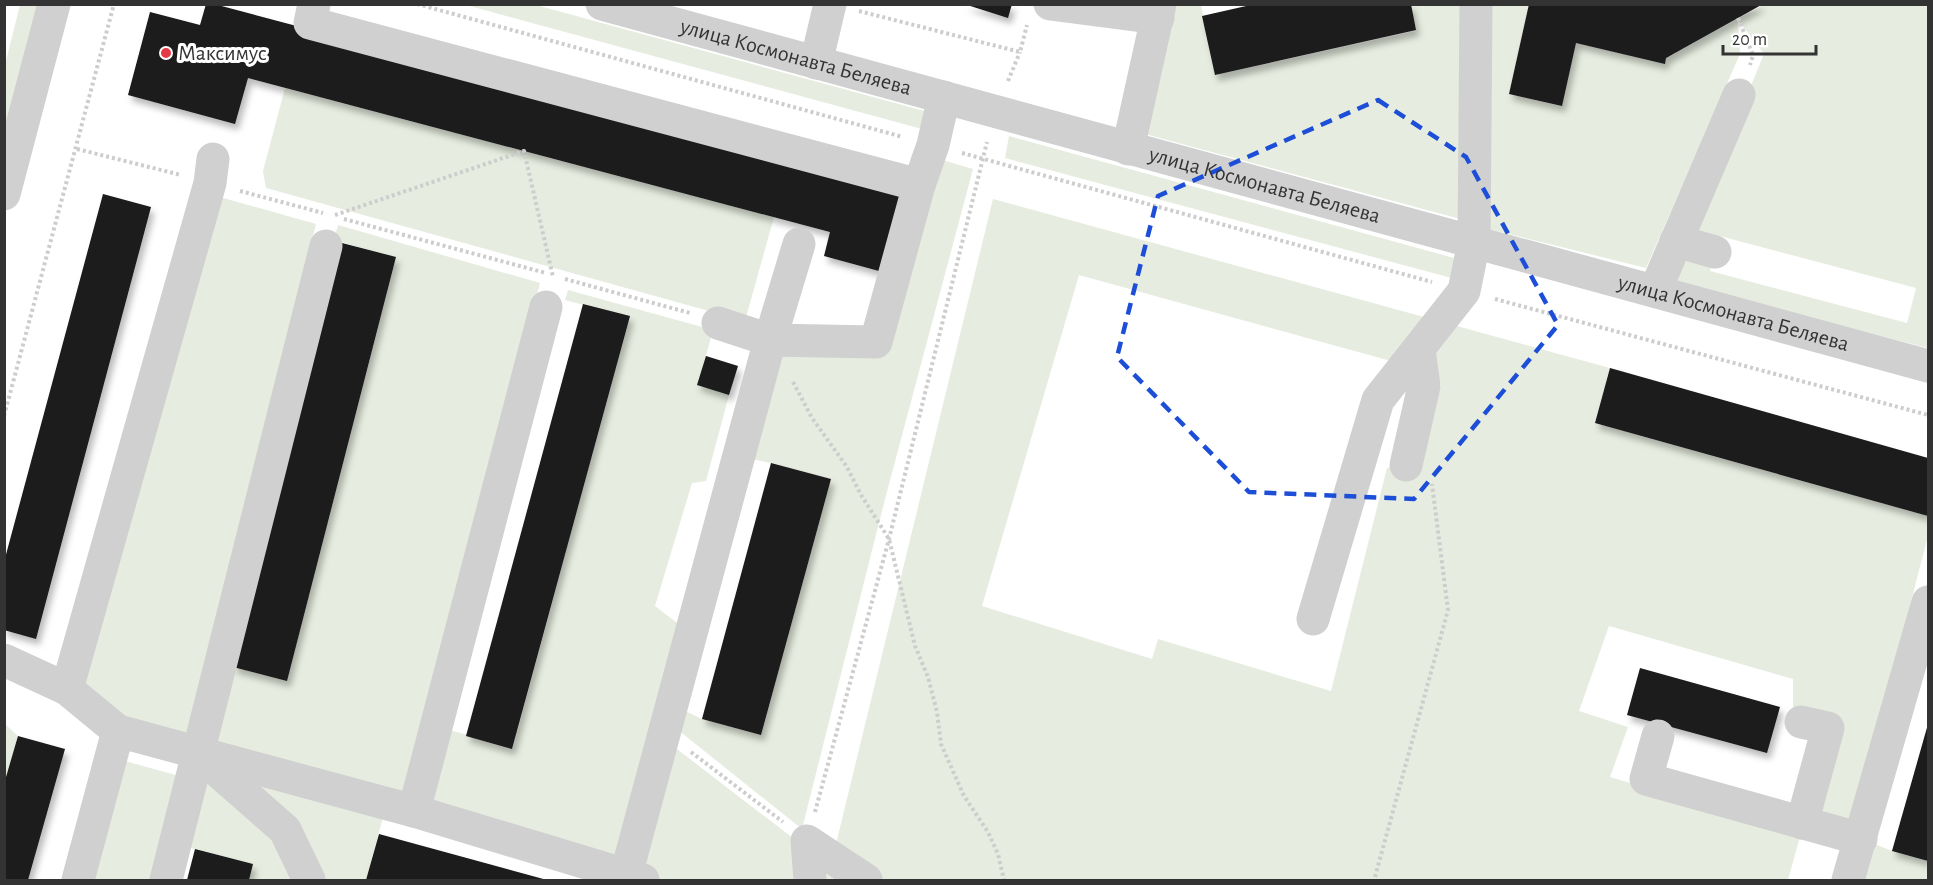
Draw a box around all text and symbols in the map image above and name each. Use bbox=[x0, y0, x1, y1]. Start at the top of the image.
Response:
street label: улица Космонавта Беляева bbox=[677, 15, 914, 99]
scale bar bbox=[1723, 18, 1816, 56]
text: 20 m bbox=[1732, 31, 1767, 49]
place label: Максимус bbox=[178, 42, 267, 64]
marker: Максимус bbox=[159, 46, 173, 60]
street label: улица Космонавта Беляева bbox=[1146, 143, 1383, 227]
street label: улица Космонавта Беляева bbox=[1615, 271, 1852, 355]

